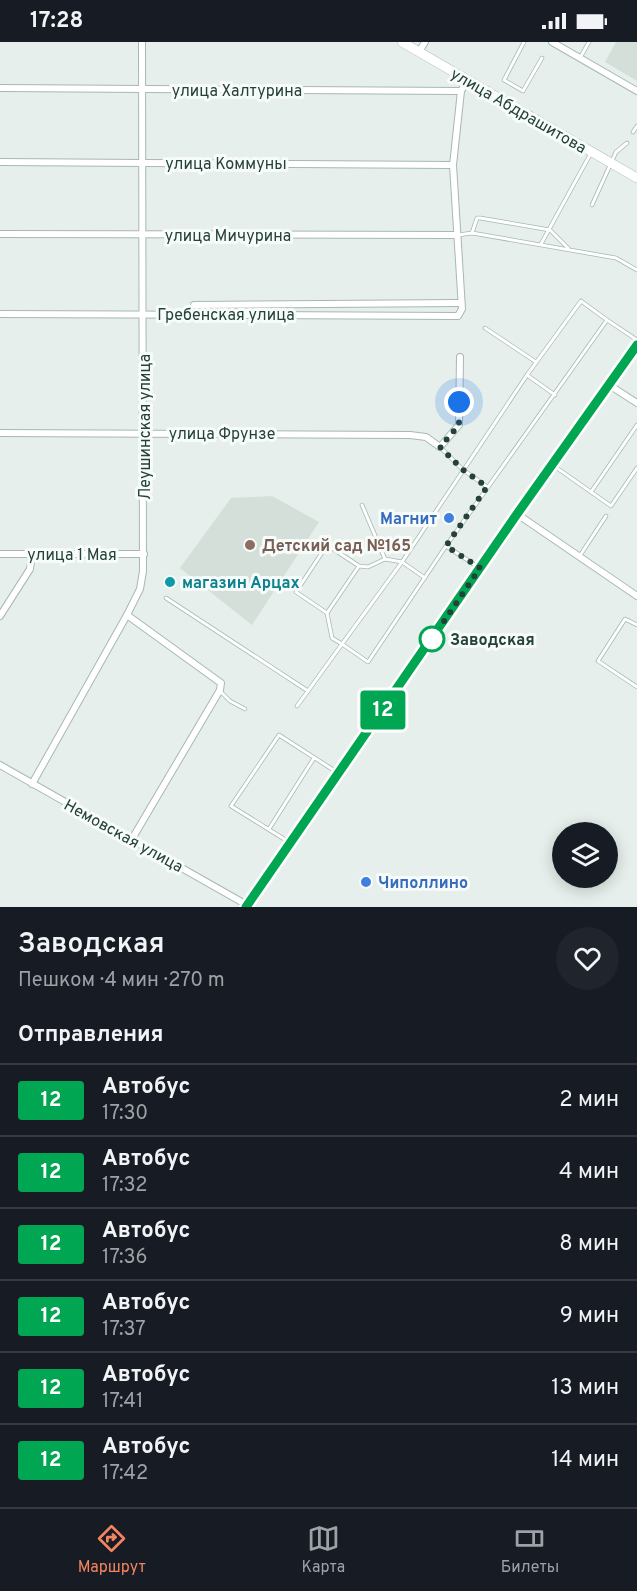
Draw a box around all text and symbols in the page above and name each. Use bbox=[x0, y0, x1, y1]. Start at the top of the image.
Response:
text: 17:28 bbox=[30, 8, 83, 35]
street label: улица Абдрашитова bbox=[446, 65, 590, 159]
street label: улица Халтурина bbox=[172, 82, 302, 102]
street label: улица Коммуны bbox=[165, 155, 287, 175]
street label: улица Мичурина bbox=[165, 227, 291, 247]
street label: Гребенская улица bbox=[157, 306, 295, 326]
street label: Леушинская улица bbox=[136, 354, 156, 500]
your location bbox=[444, 387, 474, 417]
street label: улица Фрунзе bbox=[169, 425, 275, 445]
place label: Магнит bbox=[380, 510, 437, 530]
marker: Магнит bbox=[442, 511, 456, 525]
place label: Детский сад №165 bbox=[262, 537, 411, 557]
marker: Детский сад №165 bbox=[243, 538, 257, 552]
street label: улица 1 Мая bbox=[27, 546, 117, 566]
place label: магазин Арцах bbox=[182, 574, 300, 594]
marker: магазин Арцах bbox=[163, 575, 177, 589]
marker: Заводская bbox=[419, 626, 445, 652]
place label: Заводская bbox=[450, 631, 535, 651]
line badge: 12 bbox=[356, 690, 410, 730]
text: 12 bbox=[372, 697, 394, 724]
street label: Немовская улица bbox=[60, 796, 186, 878]
map controls bbox=[552, 822, 618, 888]
button: layers bbox=[552, 822, 618, 888]
place label: Чиполлино bbox=[378, 874, 468, 894]
marker: Чиполлино bbox=[359, 875, 373, 889]
text: Заводская bbox=[18, 927, 165, 963]
button: heart bbox=[556, 927, 619, 990]
text: Пешком · 4 мин · 270 m bbox=[18, 968, 225, 994]
text: Отправления bbox=[18, 1022, 163, 1049]
text: Автобус bbox=[102, 1074, 190, 1101]
text: 12 bbox=[40, 1087, 62, 1114]
text: 2 мин bbox=[559, 1087, 619, 1114]
text: 17:30 bbox=[102, 1101, 148, 1127]
text: Автобус bbox=[102, 1146, 190, 1173]
text: 12 bbox=[40, 1159, 62, 1186]
text: 4 мин bbox=[559, 1159, 619, 1186]
text: 17:32 bbox=[102, 1173, 147, 1199]
text: Автобус bbox=[102, 1218, 190, 1245]
text: 12 bbox=[40, 1231, 62, 1258]
text: 8 мин bbox=[559, 1231, 619, 1258]
text: 17:36 bbox=[102, 1245, 148, 1271]
text: Автобус bbox=[102, 1290, 190, 1317]
text: 12 bbox=[40, 1303, 62, 1330]
text: 9 мин bbox=[560, 1303, 619, 1330]
text: 17:37 bbox=[102, 1317, 146, 1343]
text: Автобус bbox=[102, 1362, 190, 1389]
text: 12 bbox=[40, 1375, 62, 1402]
text: 13 мин bbox=[551, 1375, 619, 1402]
text: 17:41 bbox=[102, 1389, 143, 1415]
text: Автобус bbox=[102, 1434, 190, 1461]
text: 12 bbox=[40, 1447, 62, 1474]
text: 14 мин bbox=[551, 1447, 619, 1474]
text: 17:42 bbox=[102, 1461, 148, 1487]
tab: Маршрут bbox=[78, 1522, 146, 1578]
tab: Карта bbox=[301, 1522, 345, 1578]
tab: Билеты bbox=[501, 1522, 559, 1578]

